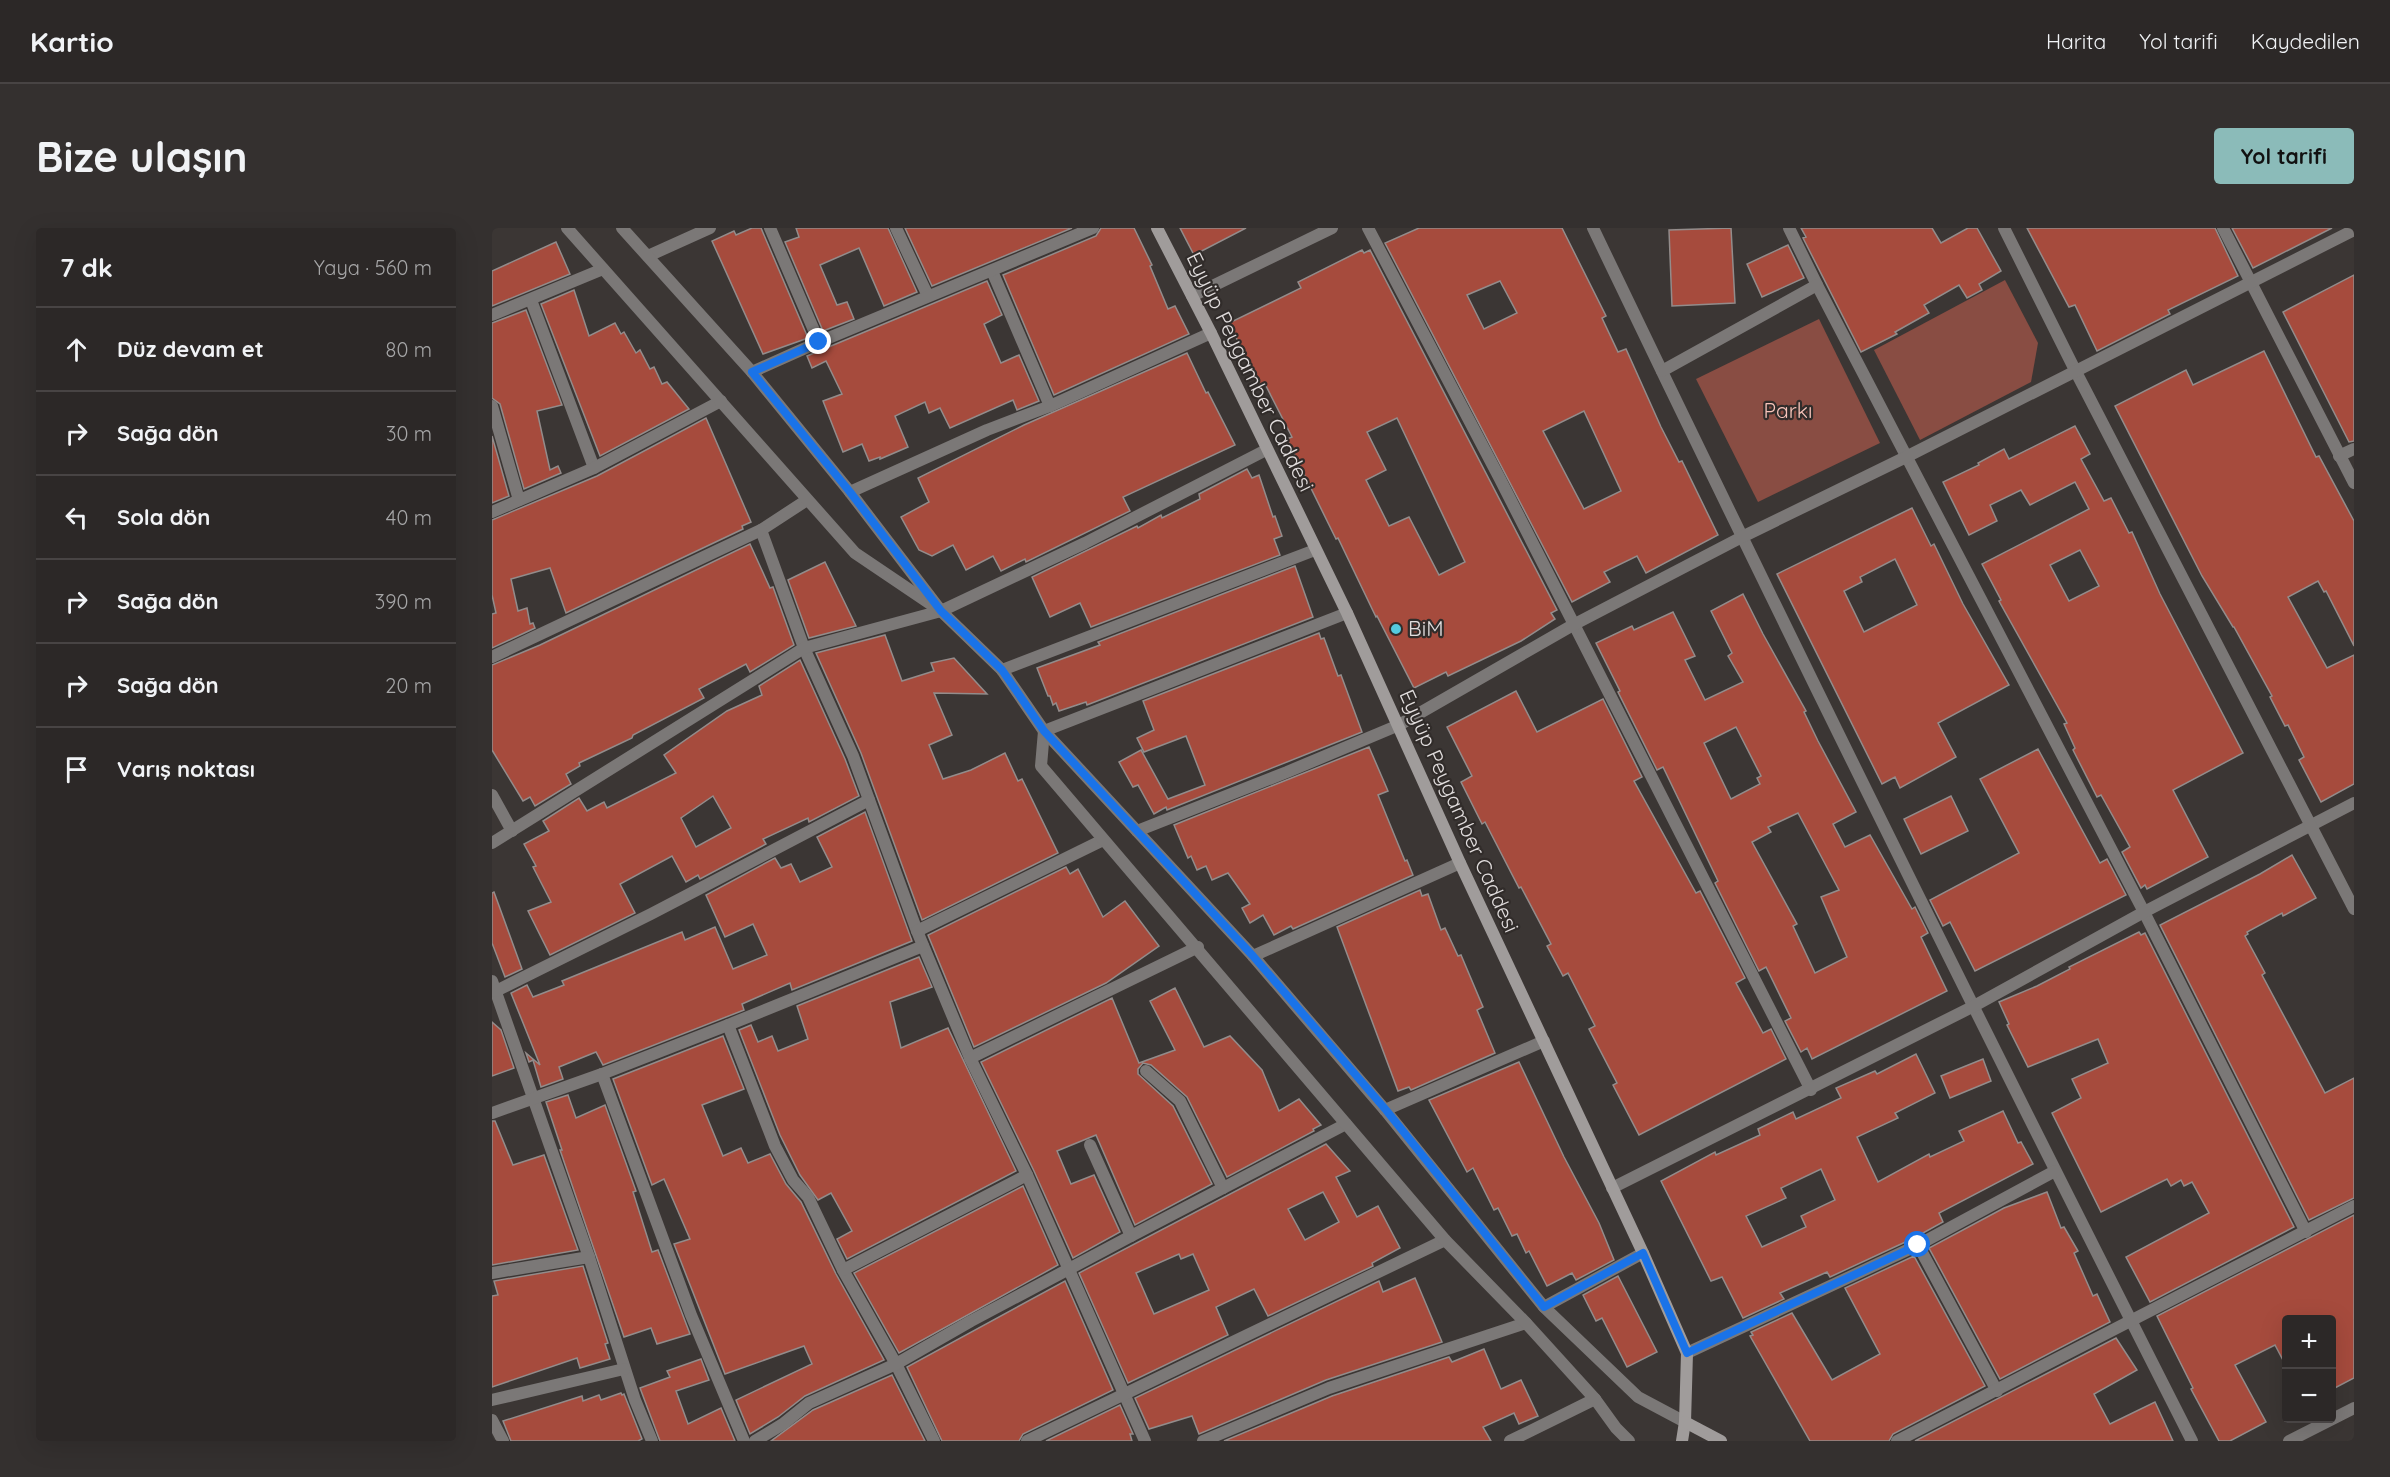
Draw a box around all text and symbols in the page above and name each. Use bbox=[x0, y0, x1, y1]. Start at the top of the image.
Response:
text: Kartio bbox=[30, 24, 114, 59]
text: Harita bbox=[2046, 28, 2106, 54]
text: Yol tarifi bbox=[2139, 28, 2218, 54]
text: Kaydedilen bbox=[2251, 28, 2360, 54]
button: Yol tarifi bbox=[2214, 128, 2354, 184]
text: Bize ulaşın bbox=[36, 130, 247, 183]
street label: Eyyüp Peygamber Caddesi bbox=[1182, 248, 1320, 495]
text: 7 dk bbox=[60, 251, 113, 284]
text: Yaya · 560 m bbox=[314, 255, 432, 280]
route end bbox=[805, 328, 831, 354]
icon: ahead bbox=[60, 333, 93, 366]
text: Düz devam et bbox=[117, 335, 264, 363]
text: 80 m bbox=[386, 337, 432, 362]
park label: Parkı bbox=[1764, 397, 1812, 423]
icon: right bbox=[60, 417, 93, 450]
text: Sağa dön bbox=[117, 419, 219, 447]
text: 30 m bbox=[386, 421, 432, 446]
icon: left bbox=[60, 501, 93, 534]
text: Sola dön bbox=[117, 503, 210, 531]
text: 40 m bbox=[386, 505, 432, 530]
icon: right bbox=[60, 585, 93, 618]
text: Sağa dön bbox=[117, 587, 219, 615]
text: 390 m bbox=[375, 589, 432, 614]
place label: BiM bbox=[1408, 615, 1444, 641]
marker: BiM bbox=[1389, 622, 1403, 636]
icon: right bbox=[60, 669, 93, 702]
text: Sağa dön bbox=[117, 671, 219, 699]
text: 20 m bbox=[385, 673, 432, 698]
street label: Eyyüp Peygamber Caddesi bbox=[1395, 685, 1525, 936]
icon: arrive bbox=[60, 753, 93, 786]
text: Varış noktası bbox=[117, 755, 255, 783]
route start bbox=[1904, 1231, 1930, 1257]
map controls bbox=[2282, 1315, 2336, 1423]
button: + bbox=[2282, 1315, 2336, 1369]
button: − bbox=[2282, 1369, 2336, 1423]

